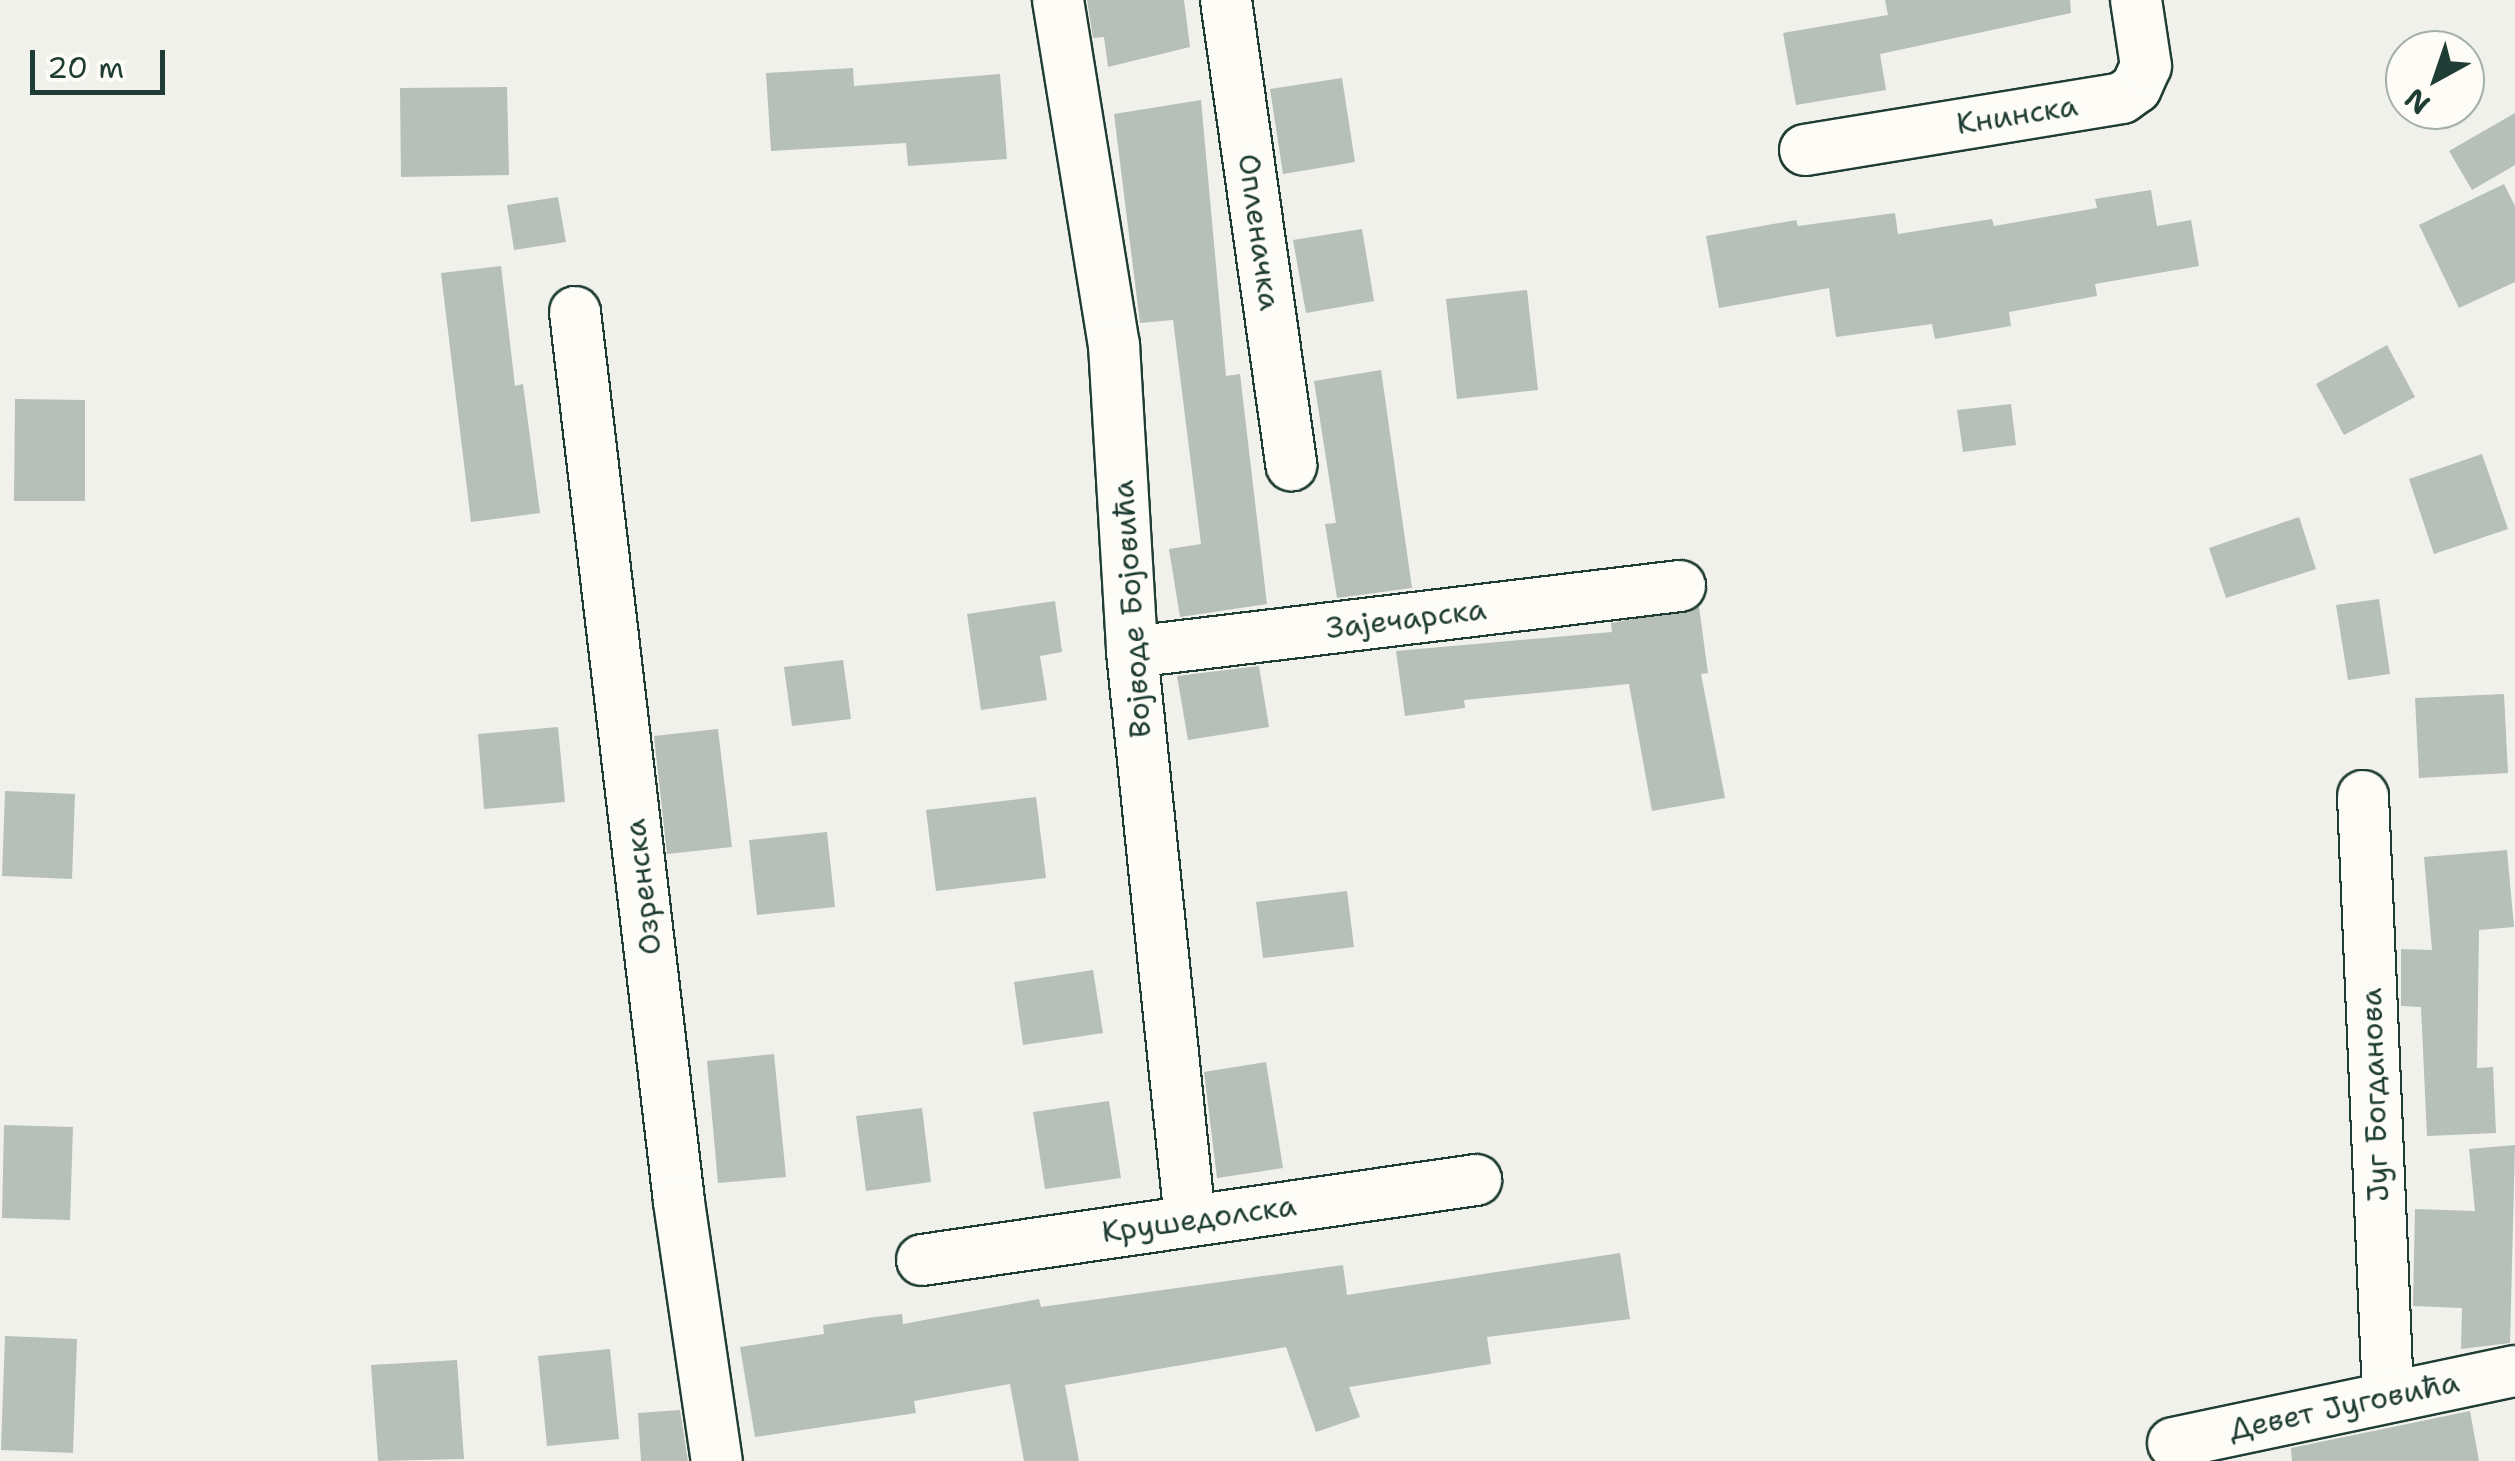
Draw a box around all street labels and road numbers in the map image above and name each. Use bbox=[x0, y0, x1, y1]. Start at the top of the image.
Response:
street label: Книнска bbox=[1954, 88, 2080, 142]
street label: Опленачка bbox=[1230, 151, 1288, 313]
street label: Војводе Бојовића bbox=[1105, 479, 1159, 739]
street label: Зајечарска bbox=[1324, 591, 1488, 647]
street label: Озренска bbox=[617, 817, 669, 957]
street label: Југ Богданова bbox=[2353, 987, 2397, 1203]
street label: Крушедолска bbox=[1099, 1188, 1299, 1250]
street label: Девет Југовића bbox=[2226, 1364, 2462, 1448]

